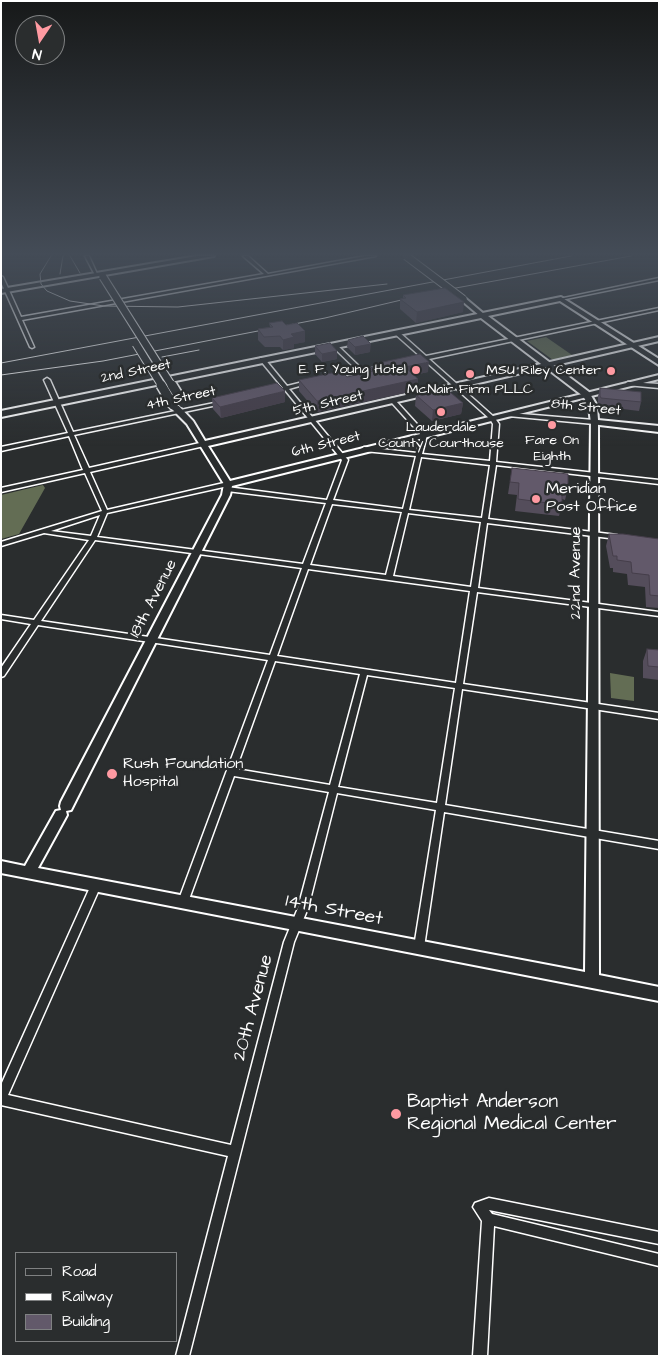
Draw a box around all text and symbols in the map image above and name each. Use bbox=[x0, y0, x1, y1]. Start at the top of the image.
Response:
north arrow bbox=[15, 15, 65, 65]
text: N bbox=[31, 43, 43, 64]
street label: 2nd Street bbox=[100, 356, 172, 388]
place label: E. F. Young Hotel bbox=[299, 362, 406, 378]
place label: MSU Riley Center bbox=[486, 363, 601, 379]
marker: E. F. Young Hotel bbox=[410, 364, 422, 376]
marker: MSU Riley Center bbox=[605, 365, 617, 377]
marker: McNair Firm PLLC bbox=[464, 368, 476, 380]
place label: McNair Firm PLLC bbox=[407, 382, 533, 398]
street label: 4th Street bbox=[145, 383, 217, 415]
street label: 5th Street bbox=[291, 388, 365, 420]
street label: 8th Street bbox=[550, 396, 622, 420]
marker: Lauderdale County Courthouse bbox=[435, 406, 447, 418]
marker: Fare On Eighth bbox=[546, 419, 558, 431]
place label: Lauderdale County Courthouse bbox=[378, 420, 504, 452]
street label: 6th Street bbox=[290, 428, 362, 462]
place label: Fare On Eighth bbox=[525, 433, 579, 466]
place label: Meridian Post Office bbox=[546, 480, 637, 518]
marker: Meridian Post Office bbox=[530, 493, 542, 505]
street label: 22nd Avenue bbox=[567, 527, 587, 619]
street label: 18th Avenue bbox=[126, 557, 182, 641]
place label: Rush Foundation Hospital bbox=[123, 755, 243, 793]
marker: Rush Foundation Hospital bbox=[105, 767, 119, 781]
street label: 14th Street bbox=[283, 890, 385, 932]
street label: 20th Avenue bbox=[229, 952, 279, 1064]
place label: Baptist Anderson Regional Medical Center bbox=[407, 1092, 617, 1136]
marker: Baptist Anderson Regional Medical Center bbox=[389, 1107, 403, 1121]
legend bbox=[15, 1252, 178, 1342]
text: Road bbox=[62, 1261, 96, 1282]
text: Railway bbox=[62, 1286, 113, 1307]
text: Building bbox=[62, 1311, 110, 1332]

